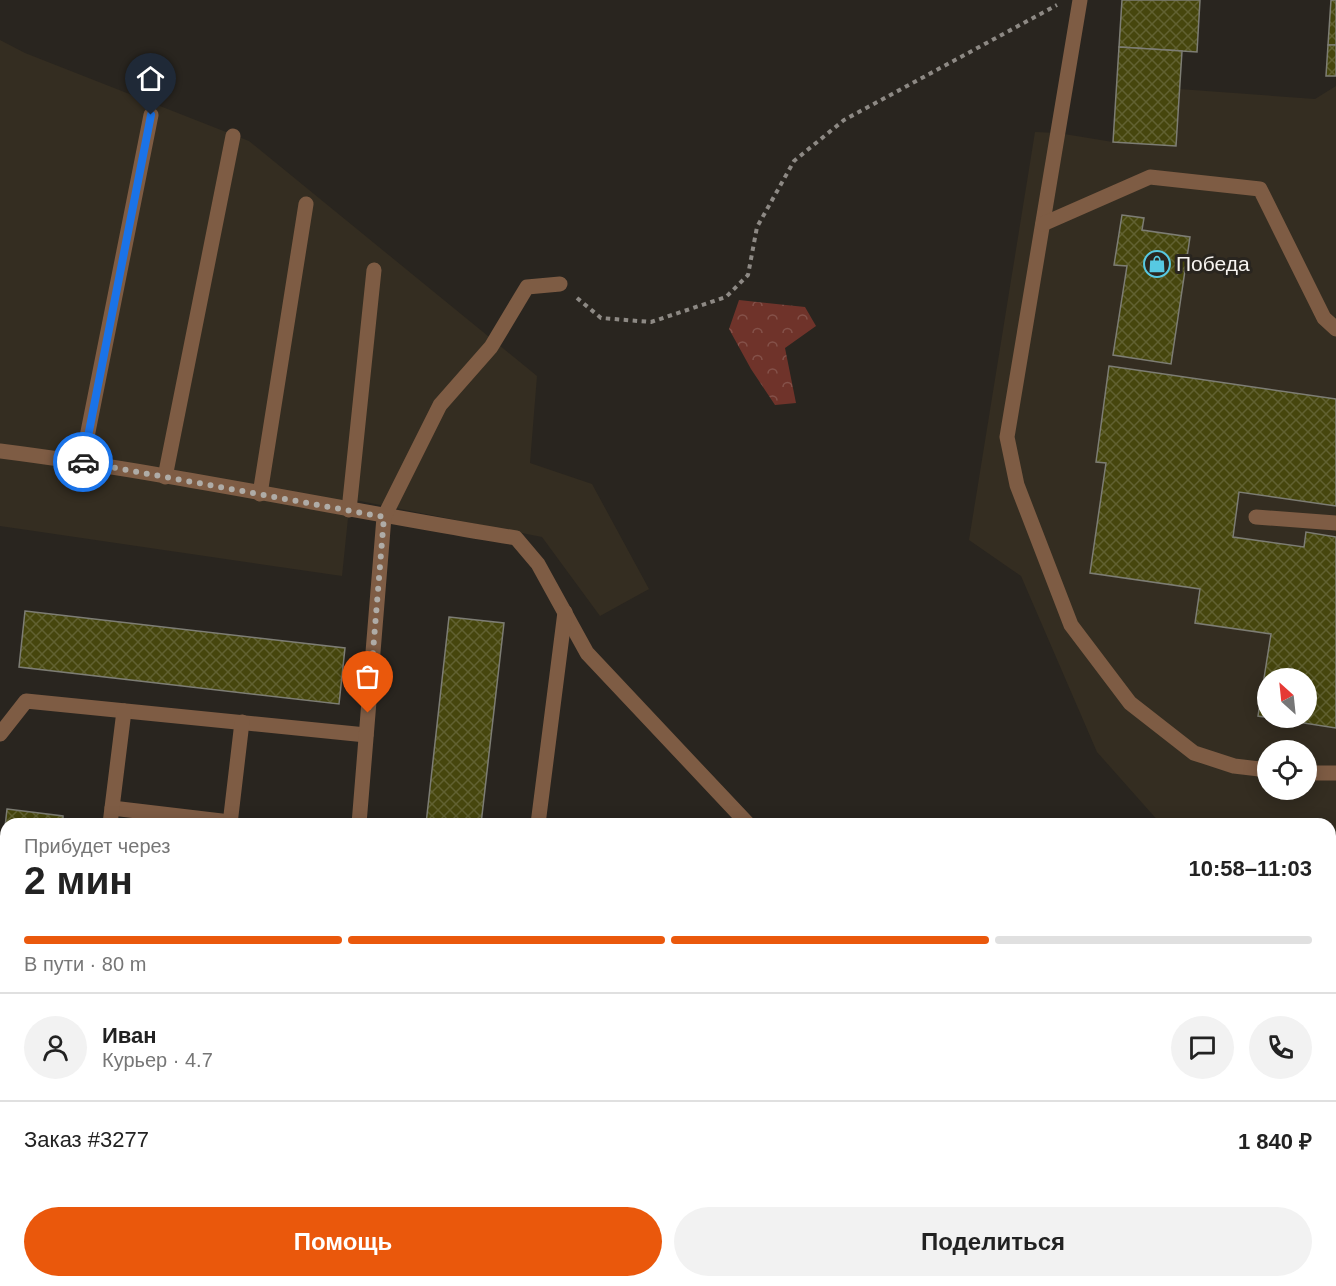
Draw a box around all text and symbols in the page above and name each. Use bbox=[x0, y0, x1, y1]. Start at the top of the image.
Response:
pin bbox=[125, 53, 176, 115]
icon: home bbox=[134, 62, 167, 95]
shop icon: Победа bbox=[1142, 249, 1172, 279]
place label: Победа bbox=[1176, 252, 1250, 275]
courier bbox=[53, 432, 113, 492]
icon: car bbox=[67, 446, 100, 479]
pin bbox=[342, 651, 393, 713]
icon: bag bbox=[351, 660, 384, 693]
north arrow bbox=[1257, 668, 1317, 728]
map controls bbox=[1257, 668, 1317, 800]
button: locate bbox=[1257, 740, 1317, 800]
text: Прибудет через bbox=[24, 835, 170, 857]
text: 10:58–11:03 bbox=[1188, 856, 1312, 881]
text: 2 мин bbox=[24, 859, 133, 902]
text: В пути · 80 m bbox=[24, 953, 146, 975]
button: person bbox=[24, 1016, 87, 1079]
button: chat bbox=[1171, 1016, 1234, 1079]
button: phone bbox=[1249, 1016, 1312, 1079]
text: Иван bbox=[102, 1023, 157, 1048]
text: Курьер · 4.7 bbox=[102, 1049, 213, 1071]
text: Заказ #3277 bbox=[24, 1127, 149, 1152]
text: 1 840 ₽ bbox=[1238, 1129, 1312, 1154]
button: Помощь bbox=[24, 1207, 662, 1276]
button: Поделиться bbox=[674, 1207, 1312, 1276]

